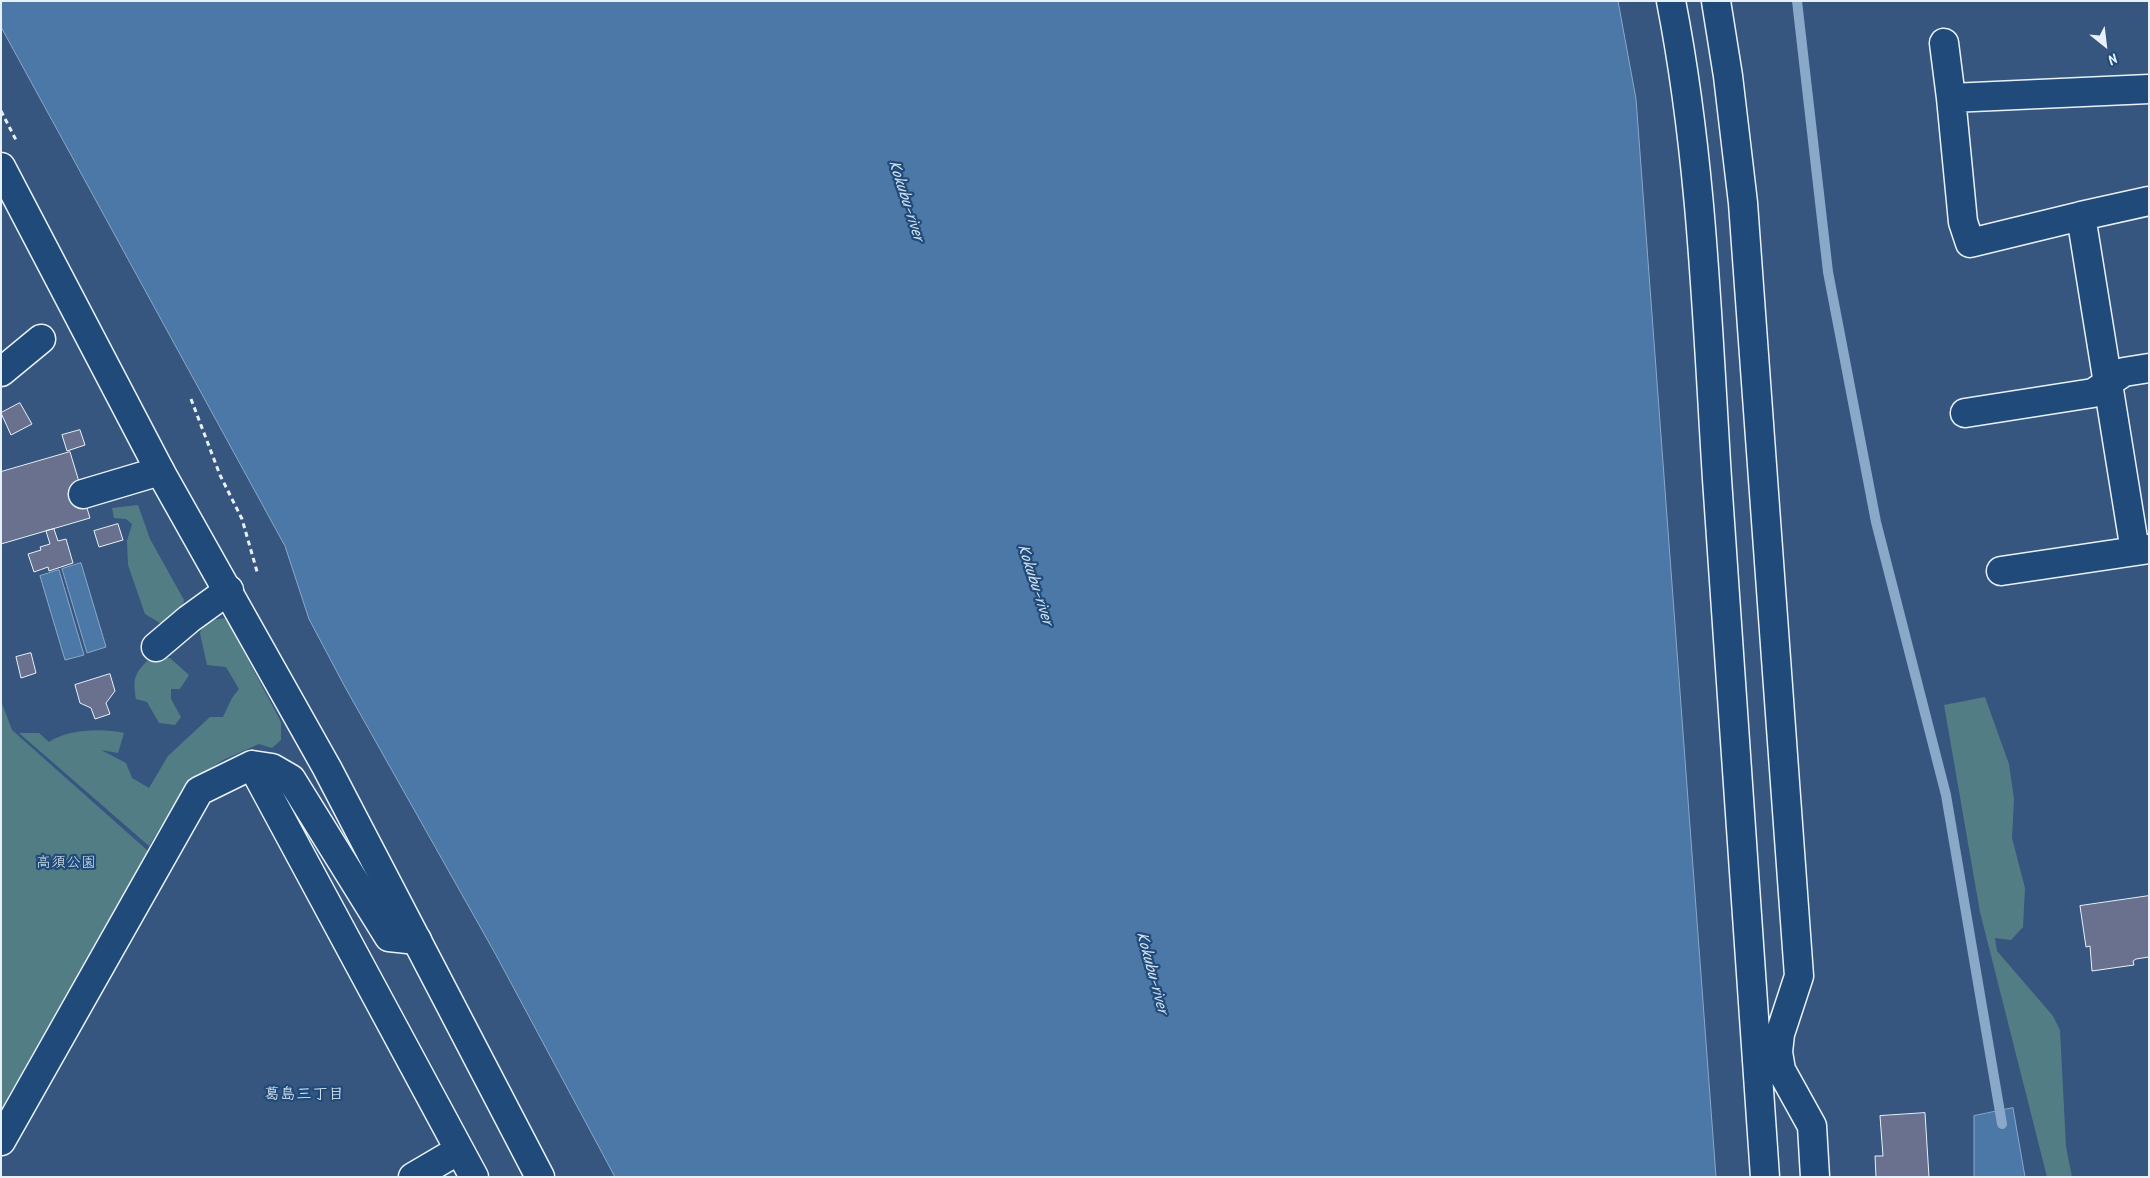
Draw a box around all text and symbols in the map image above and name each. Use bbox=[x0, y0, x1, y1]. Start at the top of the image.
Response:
north arrow bbox=[2080, 20, 2130, 70]
text: N bbox=[2103, 46, 2121, 70]
water label: Kokubu-river bbox=[882, 158, 926, 244]
water label: Kokubu-river bbox=[1011, 542, 1055, 628]
park label: 高須公園 bbox=[36, 855, 96, 873]
water label: Kokubu-river bbox=[1130, 930, 1170, 1016]
district label: 葛島三丁目 bbox=[264, 1086, 344, 1106]

